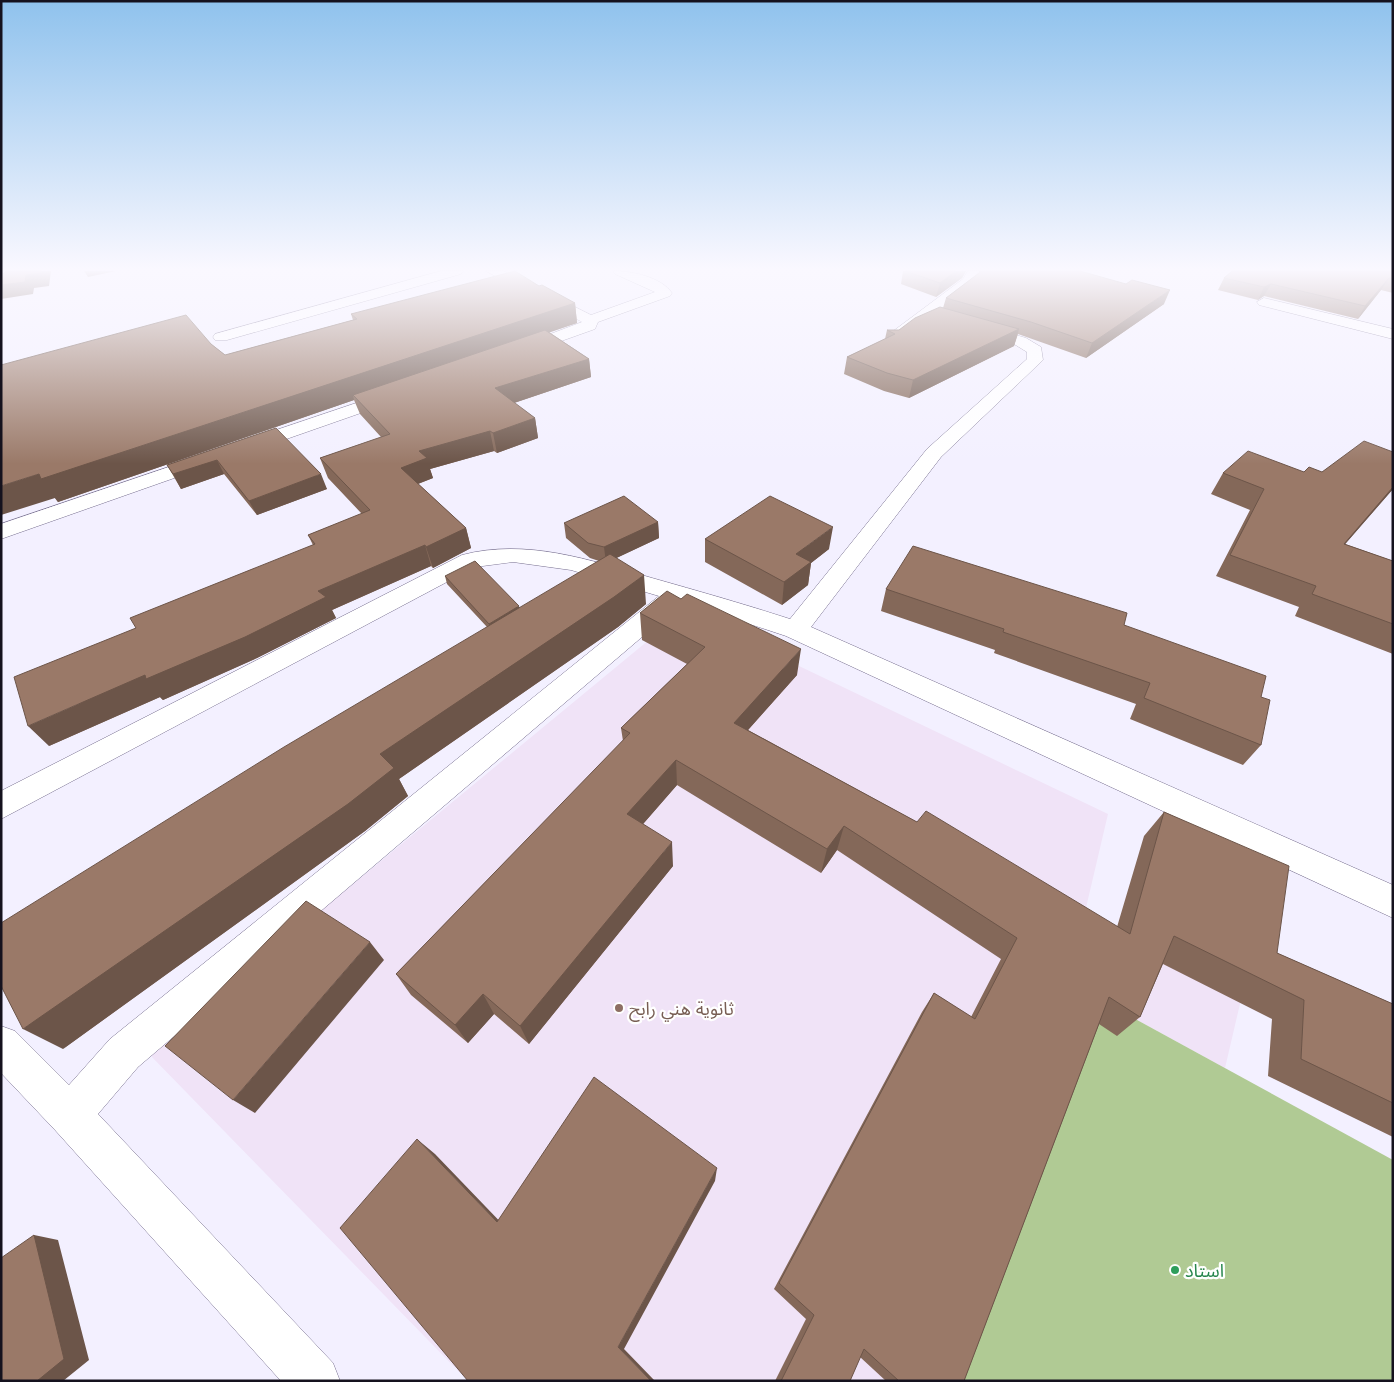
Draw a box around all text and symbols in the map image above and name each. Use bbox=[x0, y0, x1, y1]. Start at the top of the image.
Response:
place label: ثانوية هني رابح bbox=[629, 998, 734, 1022]
marker: ثانوية هني رابح bbox=[613, 1002, 625, 1014]
place label: استاد bbox=[1185, 1260, 1224, 1281]
marker: استاد bbox=[1169, 1264, 1181, 1276]

